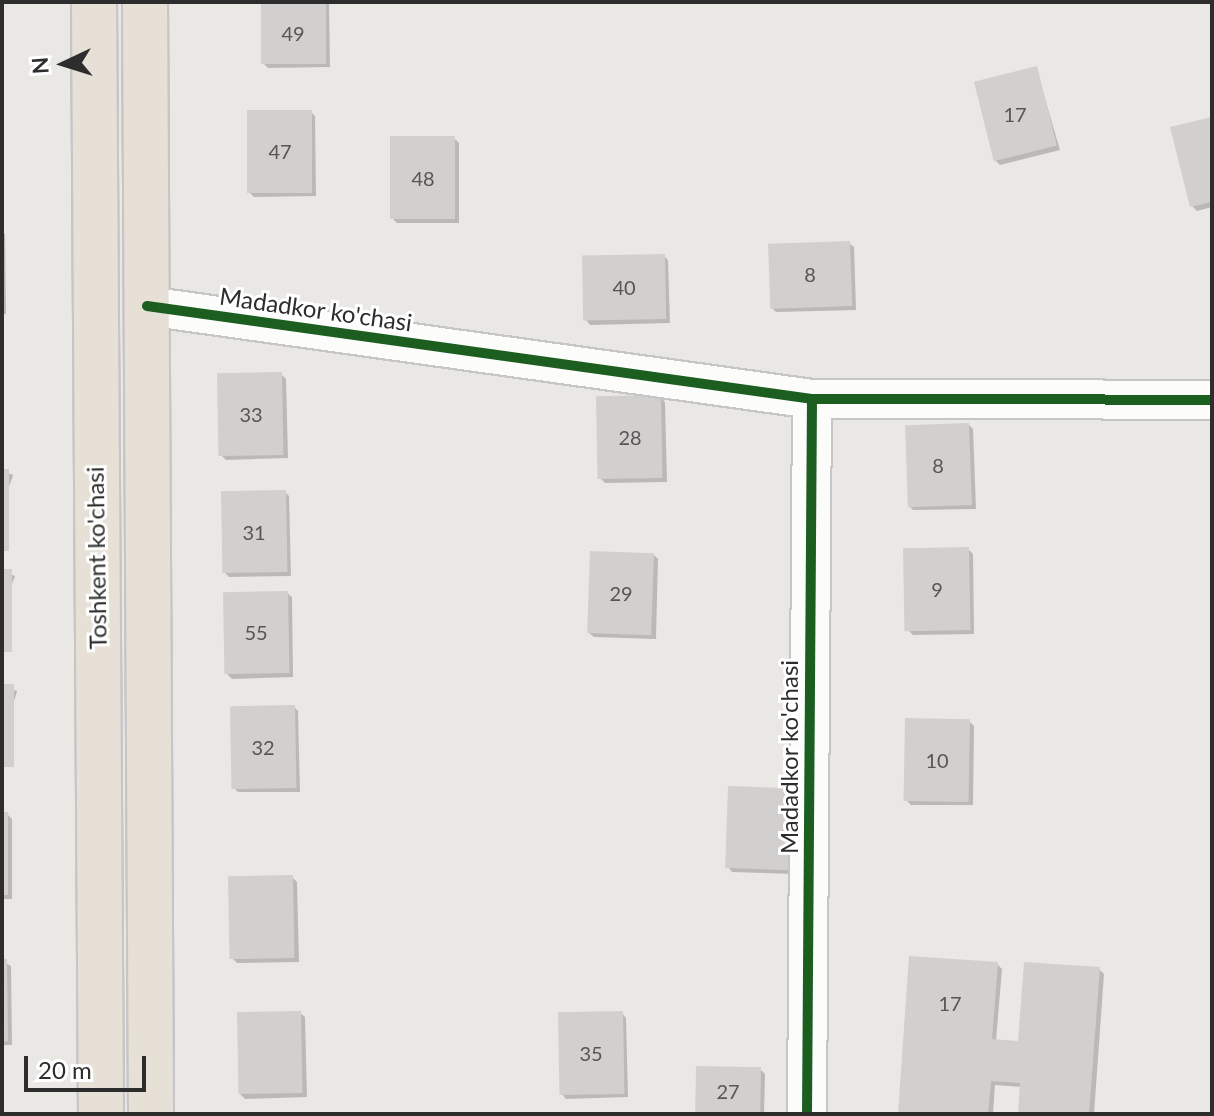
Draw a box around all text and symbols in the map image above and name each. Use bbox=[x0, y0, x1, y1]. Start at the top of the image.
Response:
house number: 49 bbox=[281, 21, 305, 45]
north arrow bbox=[24, 24, 104, 104]
text: N bbox=[26, 56, 54, 75]
house number: 17 bbox=[1003, 102, 1027, 126]
house number: 47 bbox=[268, 139, 292, 163]
house number: 48 bbox=[411, 166, 435, 190]
house number: 8 bbox=[804, 262, 816, 286]
house number: 40 bbox=[612, 275, 636, 299]
street label: Madadkor ko'chasi bbox=[218, 281, 414, 337]
house number: 33 bbox=[239, 402, 263, 426]
house number: 28 bbox=[618, 425, 642, 449]
house number: 8 bbox=[932, 453, 944, 477]
street label: Toshkent ko'chasi bbox=[80, 466, 112, 650]
house number: 31 bbox=[242, 520, 266, 544]
house number: 9 bbox=[931, 577, 943, 601]
house number: 29 bbox=[609, 581, 633, 605]
house number: 55 bbox=[244, 620, 268, 644]
street label: Madadkor ko'chasi bbox=[775, 660, 803, 854]
house number: 32 bbox=[251, 735, 275, 759]
house number: 10 bbox=[925, 748, 949, 772]
house number: 17 bbox=[938, 991, 962, 1015]
scale bar bbox=[28, 1040, 150, 1090]
house number: 35 bbox=[579, 1041, 603, 1065]
text: 20 m bbox=[38, 1055, 92, 1084]
house number: 27 bbox=[716, 1079, 740, 1103]

